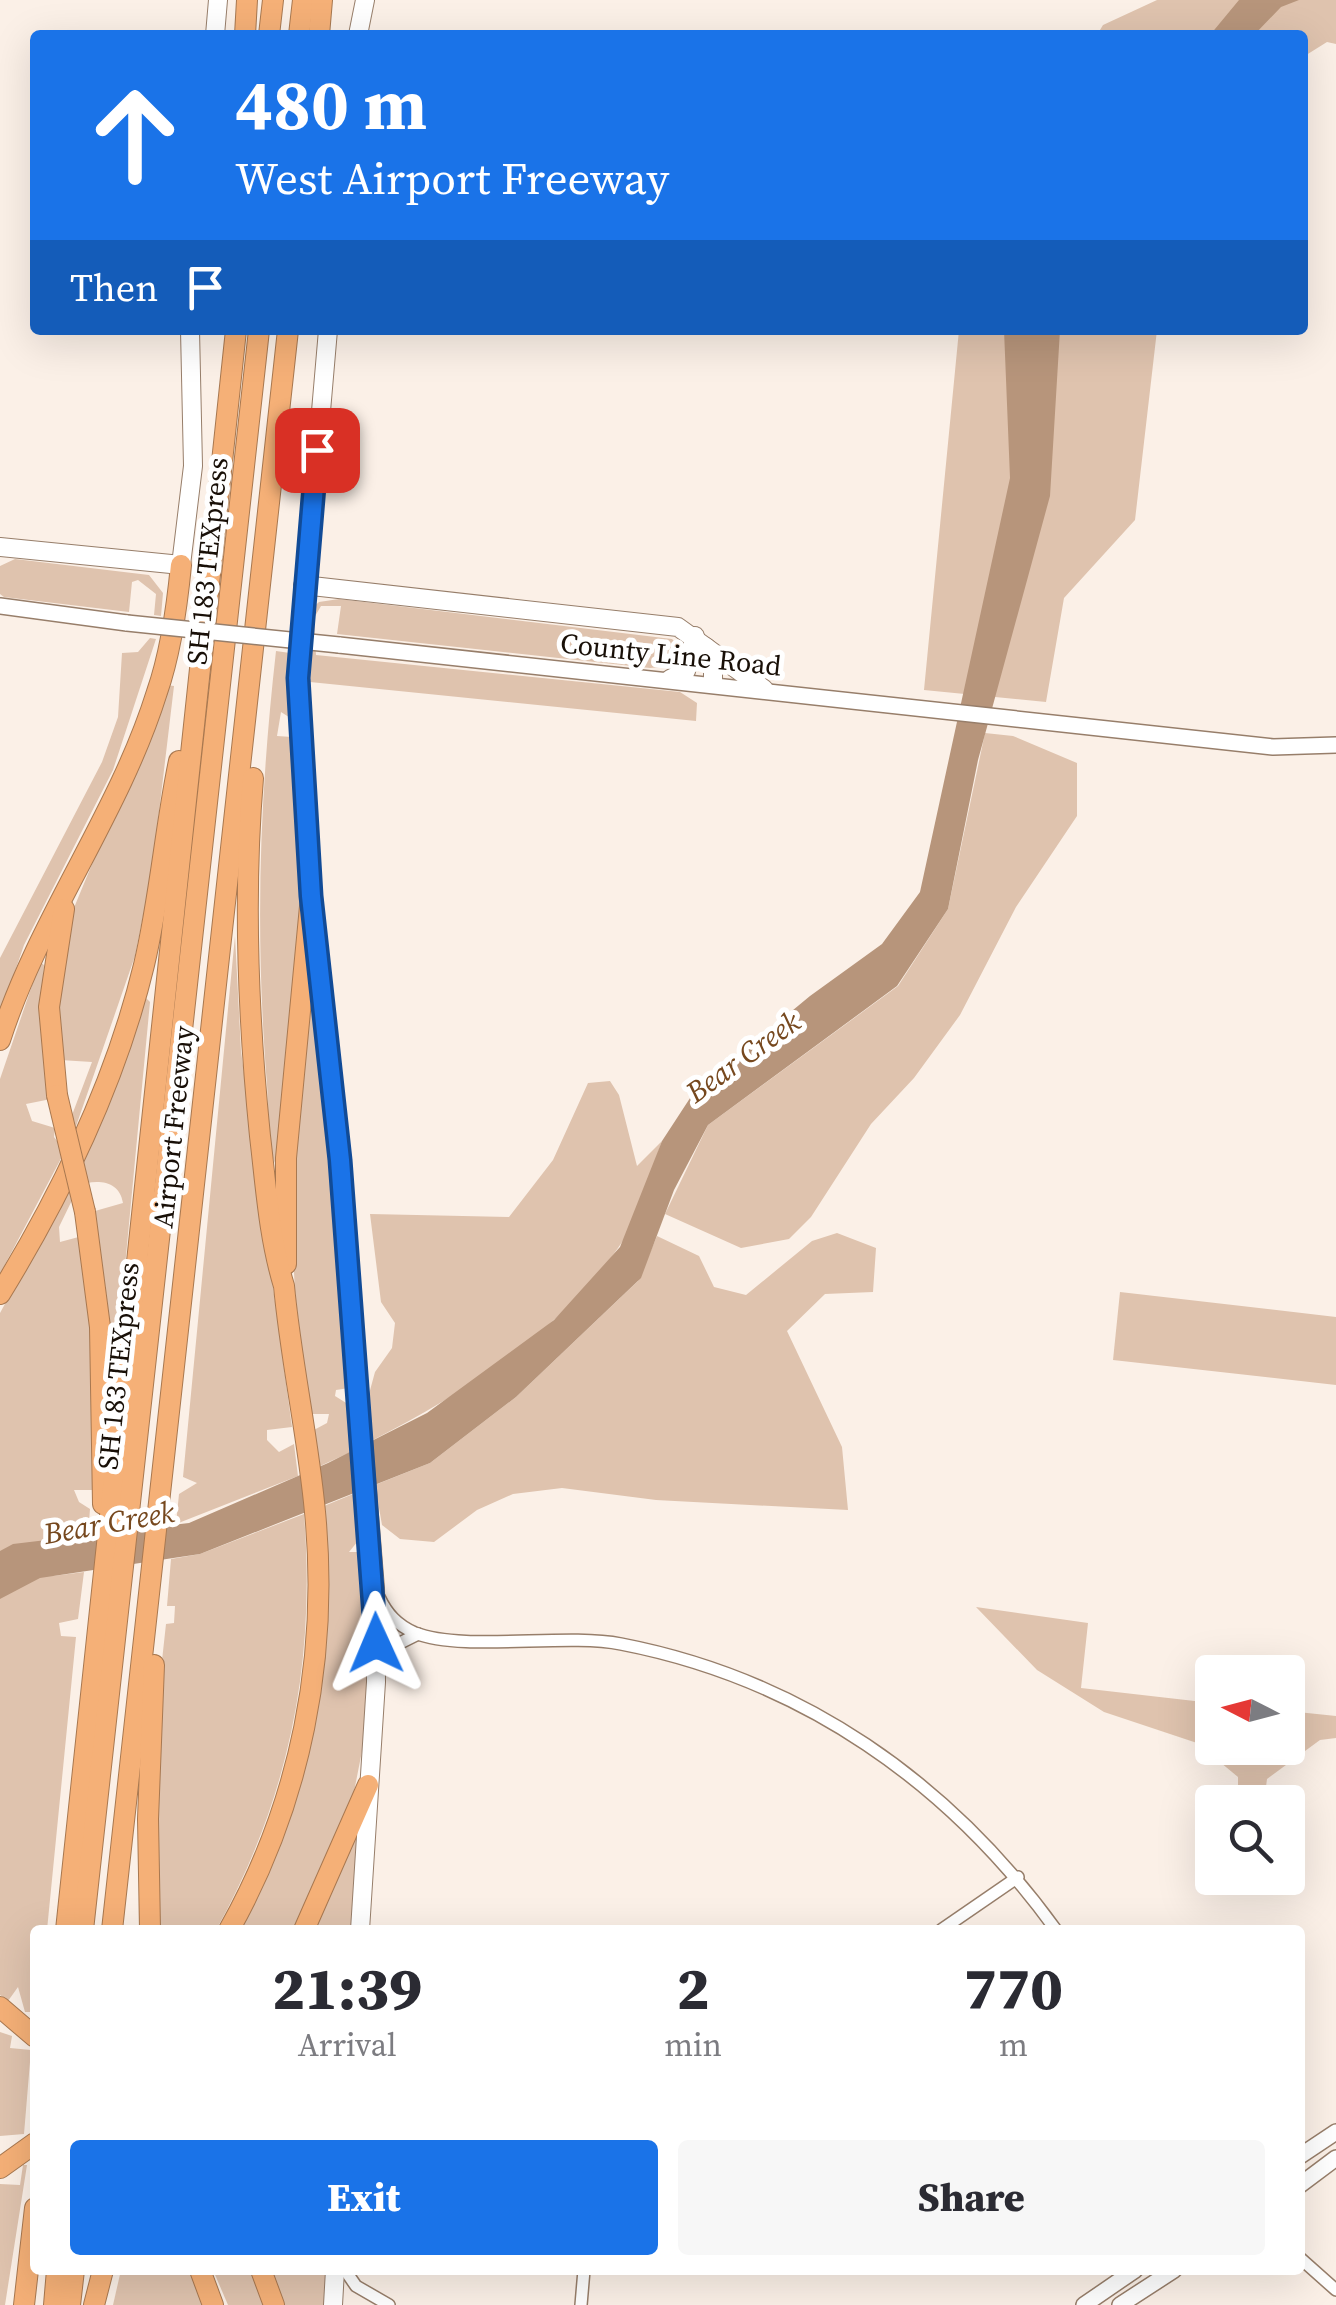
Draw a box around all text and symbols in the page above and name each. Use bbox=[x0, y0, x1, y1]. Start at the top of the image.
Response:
text: 480 m bbox=[235, 56, 427, 152]
icon: ahead bbox=[70, 70, 200, 200]
text: West Airport Freeway bbox=[235, 147, 669, 209]
icon: arrive bbox=[178, 260, 233, 315]
text: Then bbox=[70, 262, 158, 314]
pin bbox=[275, 408, 360, 493]
icon: arrive bbox=[290, 423, 345, 478]
street label: SH 183 TEXpress bbox=[177, 455, 237, 667]
street label: County Line Road bbox=[559, 623, 784, 685]
water label: Bear Creek bbox=[676, 1001, 809, 1113]
street label: Airport Freeway bbox=[143, 1023, 203, 1230]
street label: SH 183 TEXpress bbox=[88, 1260, 148, 1472]
water label: Bear Creek bbox=[39, 1491, 178, 1554]
position arrow bbox=[324, 1591, 428, 1695]
north arrow bbox=[1195, 1655, 1305, 1765]
map controls bbox=[1195, 1655, 1305, 1895]
button: search bbox=[1195, 1785, 1305, 1895]
text: 21:39 bbox=[272, 1947, 422, 2029]
text: 2 bbox=[676, 1947, 710, 2029]
text: 770 bbox=[964, 1947, 1063, 2029]
text: Arrival bbox=[298, 2023, 396, 2067]
text: min bbox=[664, 2023, 722, 2067]
text: m bbox=[999, 2023, 1028, 2067]
button: Exit bbox=[70, 2140, 658, 2255]
button: Share bbox=[678, 2140, 1265, 2255]

